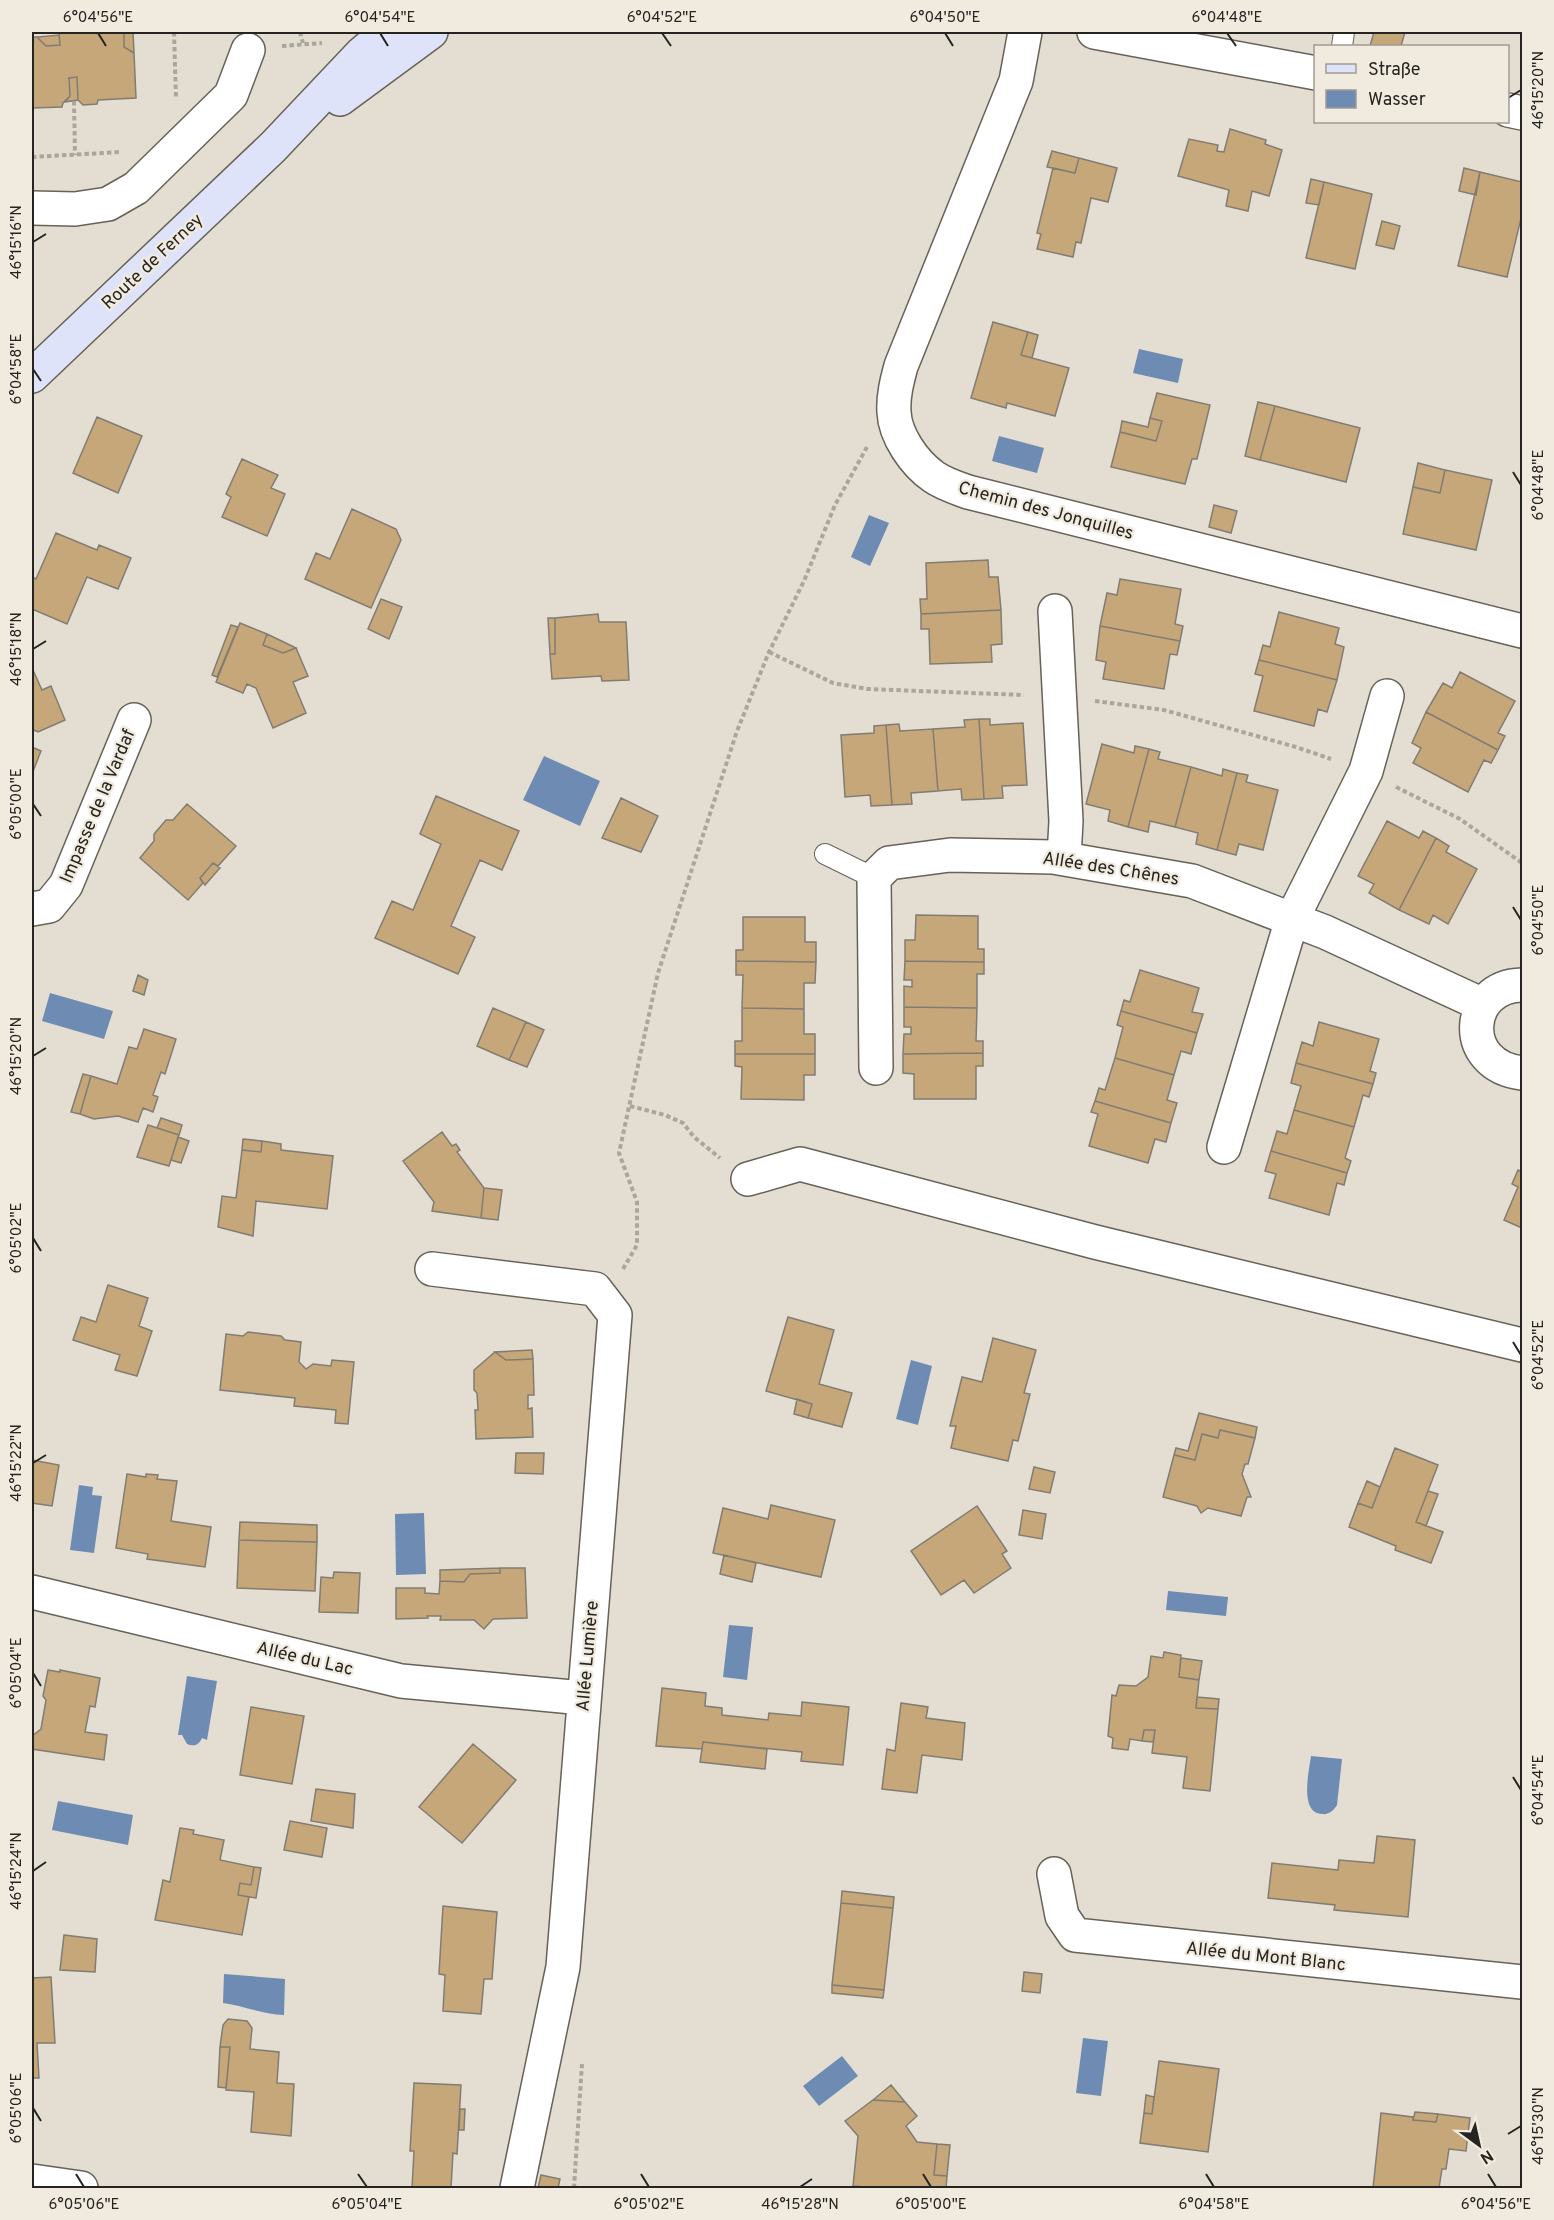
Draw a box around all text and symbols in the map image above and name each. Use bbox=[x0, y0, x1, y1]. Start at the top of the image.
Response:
text: 6°04'56"E bbox=[63, 9, 133, 28]
text: 6°04'54"E bbox=[344, 9, 416, 28]
text: 6°04'52"E bbox=[627, 9, 697, 28]
text: 6°04'50"E bbox=[909, 9, 981, 28]
text: 6°04'48"E bbox=[1192, 9, 1262, 28]
legend bbox=[1314, 45, 1509, 123]
text: 46°15'20"N bbox=[1530, 51, 1549, 129]
text: Straße bbox=[1368, 59, 1420, 82]
text: Wasser bbox=[1368, 89, 1426, 112]
text: 46°15'16"N bbox=[8, 205, 27, 279]
street label: Route de Ferney bbox=[97, 209, 209, 315]
text: 6°04'58"E bbox=[8, 334, 27, 404]
text: 6°04'48"E bbox=[1530, 450, 1549, 520]
street label: Chemin des Jonquilles bbox=[955, 477, 1136, 546]
text: 46°15'18"N bbox=[8, 612, 27, 686]
street label: Impasse de la Vardaf bbox=[56, 726, 141, 887]
text: 6°05'00"E bbox=[8, 768, 27, 840]
street label: Allée des Chênes bbox=[1041, 847, 1181, 892]
text: 6°04'50"E bbox=[1530, 884, 1549, 956]
text: 46°15'20"N bbox=[8, 1017, 27, 1095]
text: 6°05'02"E bbox=[8, 1202, 27, 1274]
text: 6°04'52"E bbox=[1530, 1320, 1549, 1390]
text: 46°15'22"N bbox=[8, 1424, 27, 1502]
street label: Allée Lumière bbox=[572, 1600, 605, 1713]
text: 6°05'04"E bbox=[8, 1637, 27, 1709]
street label: Allée du Lac bbox=[254, 1637, 355, 1682]
text: 6°04'54"E bbox=[1530, 1754, 1549, 1826]
text: 46°15'24"N bbox=[8, 1832, 27, 1910]
street label: Allée du Mont Blanc bbox=[1185, 1938, 1347, 1977]
text: 6°05'06"E bbox=[8, 2073, 27, 2143]
text: 46°15'30"N bbox=[1530, 2087, 1549, 2165]
north arrow bbox=[1449, 2115, 1509, 2175]
text: N bbox=[1476, 2144, 1496, 2167]
text: 6°05'06"E bbox=[49, 2196, 119, 2215]
text: 6°05'04"E bbox=[331, 2196, 403, 2215]
text: 6°05'02"E bbox=[613, 2196, 685, 2215]
text: 46°15'28"N bbox=[761, 2196, 839, 2215]
text: 6°05'00"E bbox=[895, 2196, 967, 2215]
text: 6°04'58"E bbox=[1179, 2196, 1249, 2215]
text: 6°04'56"E bbox=[1461, 2196, 1531, 2215]

